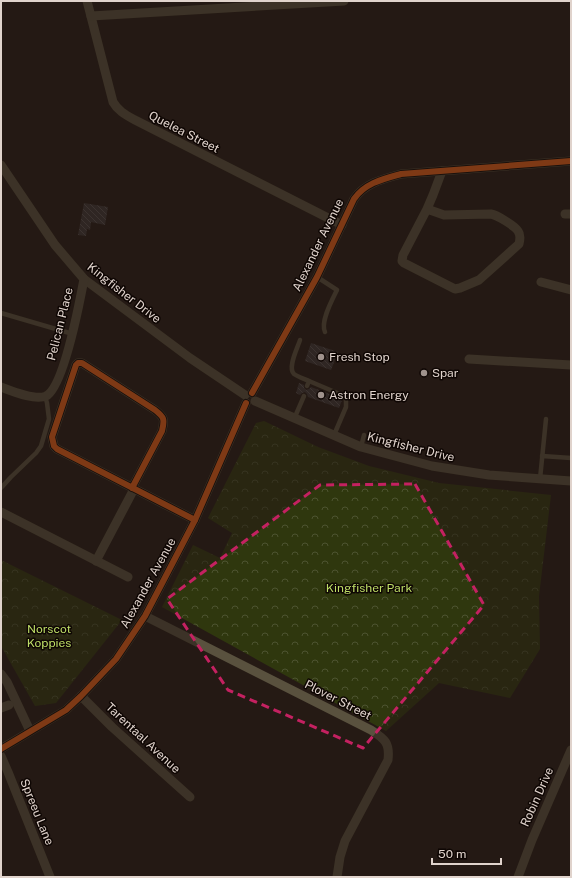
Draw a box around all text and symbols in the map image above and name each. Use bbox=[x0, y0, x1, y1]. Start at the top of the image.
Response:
street label: Quelea Street bbox=[146, 108, 222, 156]
street label: Alexander Avenue bbox=[290, 196, 347, 294]
street label: Kingfisher Drive bbox=[84, 260, 164, 326]
street label: Pelican Place bbox=[44, 286, 76, 362]
place label: Fresh Stop bbox=[329, 350, 390, 364]
marker: Fresh Stop bbox=[316, 352, 326, 362]
place label: Spar bbox=[432, 366, 459, 380]
marker: Spar bbox=[419, 368, 429, 378]
place label: Astron Energy bbox=[329, 388, 409, 402]
marker: Astron Energy bbox=[316, 390, 326, 400]
street label: Kingfisher Drive bbox=[366, 429, 456, 465]
street label: Alexander Avenue bbox=[117, 535, 179, 631]
park label: Kingfisher Park bbox=[326, 581, 412, 595]
park label: Norscot Koppies bbox=[27, 622, 71, 650]
street label: Plover Street bbox=[302, 677, 374, 723]
street label: Tarentaal Avenue bbox=[103, 700, 183, 776]
street label: Robin Drive bbox=[518, 765, 556, 829]
street label: Spreeu Lane bbox=[17, 777, 57, 847]
scale bar bbox=[432, 840, 501, 866]
text: 50 m bbox=[438, 847, 466, 861]

